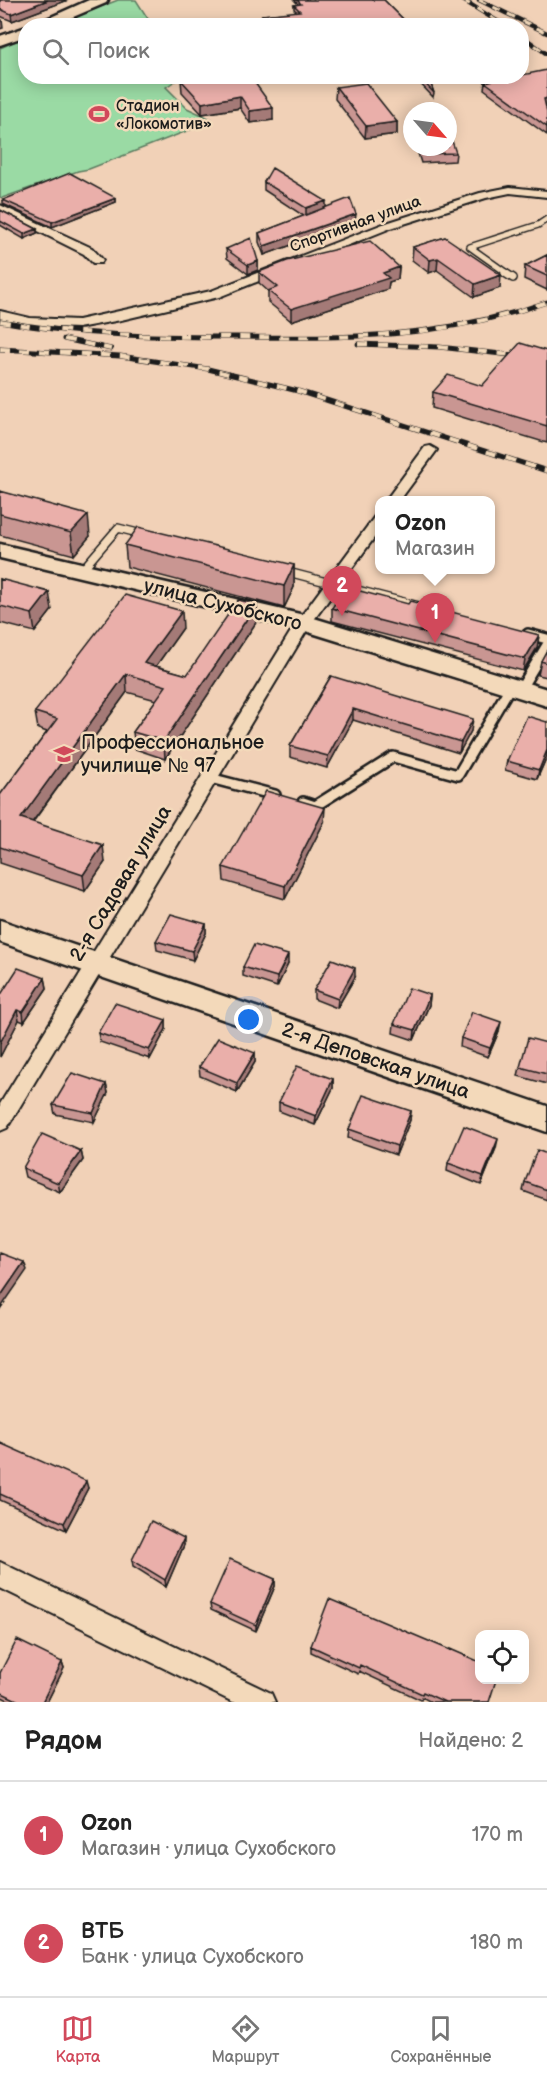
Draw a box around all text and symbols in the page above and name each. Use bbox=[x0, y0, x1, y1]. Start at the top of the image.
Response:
search box bbox=[18, 18, 529, 84]
icon: search bbox=[39, 35, 72, 68]
text: Поиск bbox=[87, 38, 150, 65]
place label: Стадион «Локомотив» bbox=[116, 97, 212, 134]
sports icon: Стадион «Локомотив» bbox=[87, 102, 111, 126]
north arrow bbox=[403, 102, 457, 156]
street label: Спортивная улица bbox=[287, 192, 424, 257]
popup bbox=[375, 496, 495, 574]
text: Ozon bbox=[395, 510, 446, 537]
text: Магазин bbox=[395, 537, 475, 561]
pin: 2 bbox=[322, 566, 362, 616]
street label: улица Сухобского bbox=[141, 574, 304, 636]
pin: 1 bbox=[416, 594, 454, 643]
place label: Профессиональное училище № 97 bbox=[81, 731, 264, 778]
school or university icon: Профессиональное училище № 97 bbox=[52, 742, 76, 766]
street label: 2-я Садовая улица bbox=[65, 801, 177, 966]
your location bbox=[234, 1005, 263, 1034]
street label: 2-я Деповская улица bbox=[279, 1018, 473, 1104]
map controls bbox=[475, 1630, 529, 1684]
button: locate bbox=[475, 1630, 529, 1684]
text: Рядом bbox=[24, 1726, 102, 1757]
text: Найдено: 2 bbox=[419, 1729, 523, 1753]
text: Ozon bbox=[81, 1810, 132, 1837]
text: 1 bbox=[39, 1823, 48, 1847]
text: 170 m bbox=[472, 1823, 523, 1847]
text: Магазин · улица Сухобского bbox=[81, 1837, 336, 1861]
text: ВТБ bbox=[81, 1918, 124, 1945]
text: 2 bbox=[38, 1931, 49, 1955]
text: 180 m bbox=[470, 1931, 523, 1955]
text: Банк · улица Сухобского bbox=[81, 1945, 304, 1969]
tab: Карта bbox=[55, 2012, 101, 2067]
tab: Маршрут bbox=[211, 2012, 279, 2067]
tab: Сохранённые bbox=[390, 2012, 492, 2067]

